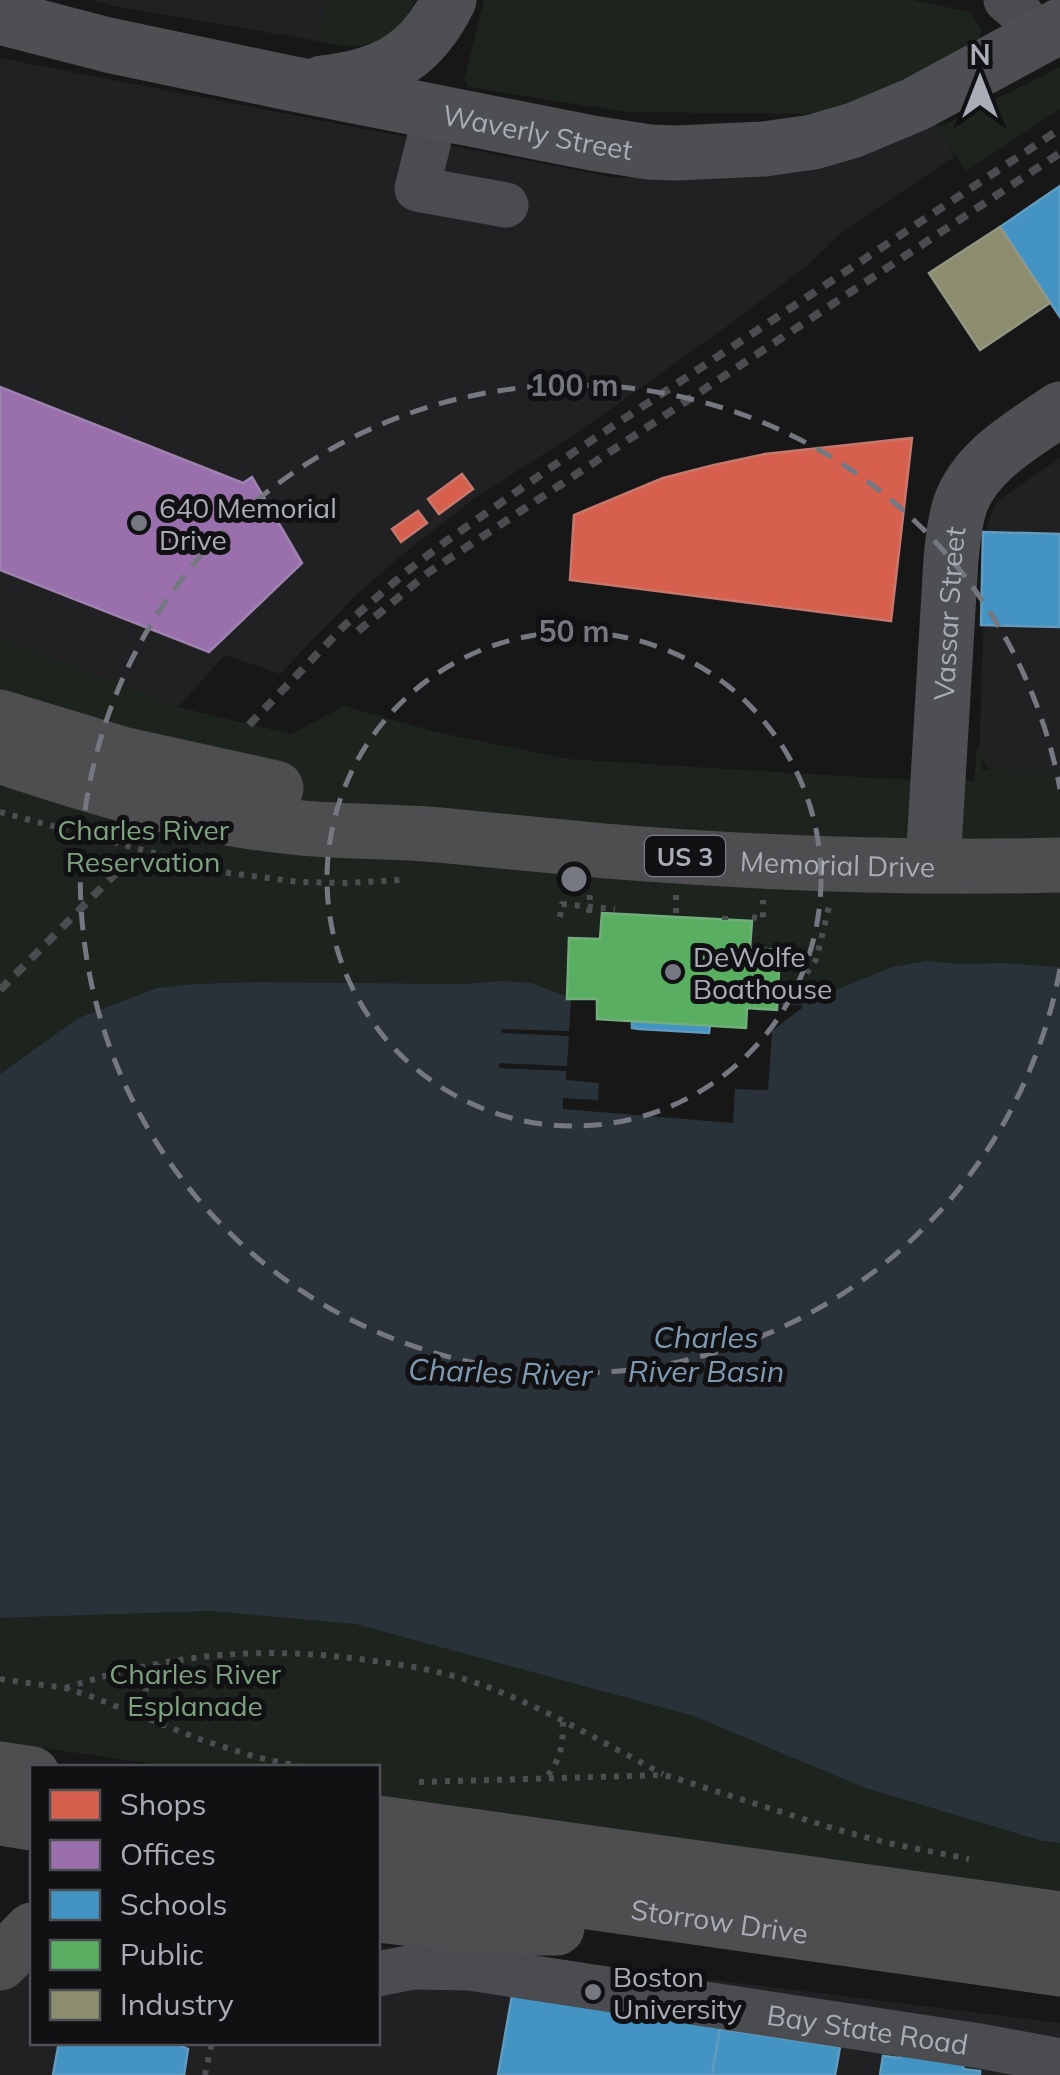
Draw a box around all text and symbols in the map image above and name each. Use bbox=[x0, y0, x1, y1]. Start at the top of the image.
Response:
north arrow bbox=[930, 30, 1030, 130]
text: N bbox=[969, 37, 991, 72]
street label: Waverly Street bbox=[440, 96, 635, 167]
text: 100 m bbox=[529, 366, 619, 404]
place label: 640 Memorial Drive bbox=[159, 490, 337, 557]
marker: 640 Memorial Drive bbox=[128, 512, 150, 534]
street label: Vassar Street bbox=[925, 524, 972, 701]
text: 50 m bbox=[538, 612, 610, 650]
park label: Charles River Reservation bbox=[57, 812, 230, 879]
road number: US 3 bbox=[645, 836, 725, 876]
street label: Memorial Drive bbox=[739, 843, 935, 884]
centre of rings bbox=[556, 861, 592, 897]
place label: DeWolfe Boathouse bbox=[693, 939, 832, 1006]
marker: DeWolfe Boathouse bbox=[662, 961, 684, 983]
water label: Charles River Basin bbox=[628, 1318, 784, 1390]
water label: Charles River bbox=[407, 1350, 594, 1394]
park label: Charles River Esplanade bbox=[109, 1656, 282, 1723]
legend bbox=[30, 1765, 380, 2045]
text: Shops bbox=[120, 1785, 206, 1823]
text: Offices bbox=[120, 1835, 216, 1873]
text: Schools bbox=[120, 1885, 227, 1923]
street label: Storrow Drive bbox=[629, 1891, 810, 1950]
text: Public bbox=[120, 1935, 204, 1973]
place label: Boston University bbox=[613, 1959, 742, 2026]
marker: Boston University bbox=[582, 1981, 604, 2003]
text: Industry bbox=[120, 1985, 234, 2023]
street label: Bay State Road bbox=[765, 1996, 971, 2061]

